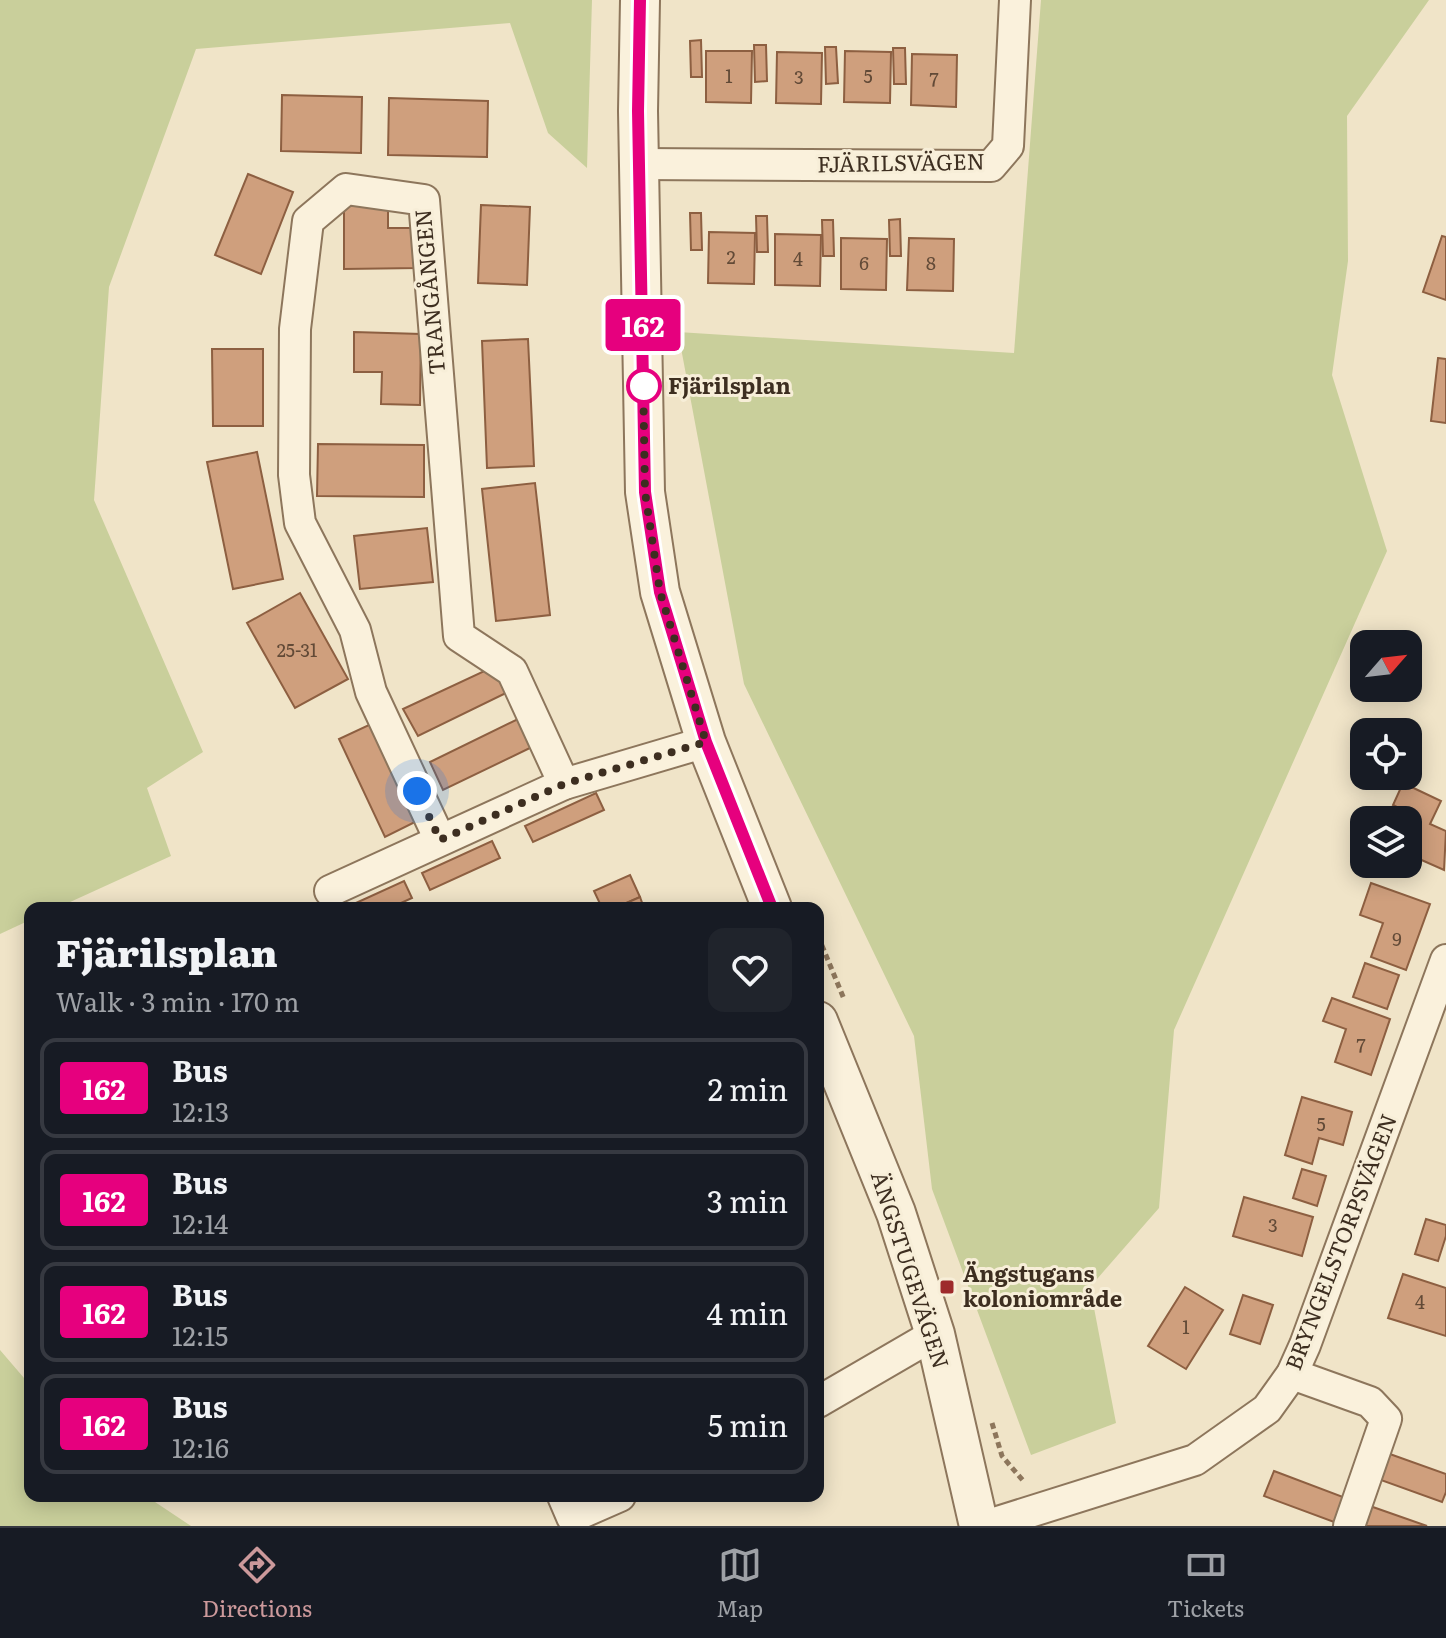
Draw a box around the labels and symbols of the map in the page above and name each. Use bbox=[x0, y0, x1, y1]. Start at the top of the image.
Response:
house number: 1 bbox=[725, 62, 733, 89]
house number: 5 bbox=[863, 62, 873, 89]
house number: 3 bbox=[794, 63, 804, 90]
house number: 7 bbox=[929, 65, 939, 92]
street label: FJÄRILSVÄGEN bbox=[817, 144, 985, 179]
street label: TRANGÅNGEN bbox=[405, 208, 452, 376]
house number: 2 bbox=[726, 243, 736, 270]
house number: 4 bbox=[793, 245, 803, 272]
house number: 6 bbox=[859, 249, 869, 276]
house number: 8 bbox=[926, 249, 936, 276]
line badge: 162 bbox=[597, 299, 689, 351]
place label: Fjärilsplan bbox=[668, 368, 791, 401]
marker: Fjärilsplan bbox=[627, 369, 661, 403]
north arrow bbox=[1350, 630, 1422, 702]
house number: 25-31 bbox=[277, 636, 317, 663]
your location bbox=[397, 771, 437, 811]
house number: 9 bbox=[1392, 925, 1402, 952]
house number: 7 bbox=[1356, 1031, 1366, 1058]
street label: BRYNGELSTORPSVÄGEN bbox=[1275, 1108, 1404, 1375]
house number: 5 bbox=[1316, 1110, 1326, 1137]
street label: ÄNGSTUGEVÄGEN bbox=[864, 1166, 959, 1373]
house number: 3 bbox=[1268, 1211, 1278, 1238]
place label: Ängstugans koloniområde bbox=[963, 1256, 1122, 1314]
marker: Ängstugans koloniområde bbox=[938, 1278, 956, 1296]
house number: 4 bbox=[1415, 1288, 1425, 1315]
house number: 1 bbox=[1182, 1313, 1190, 1340]

